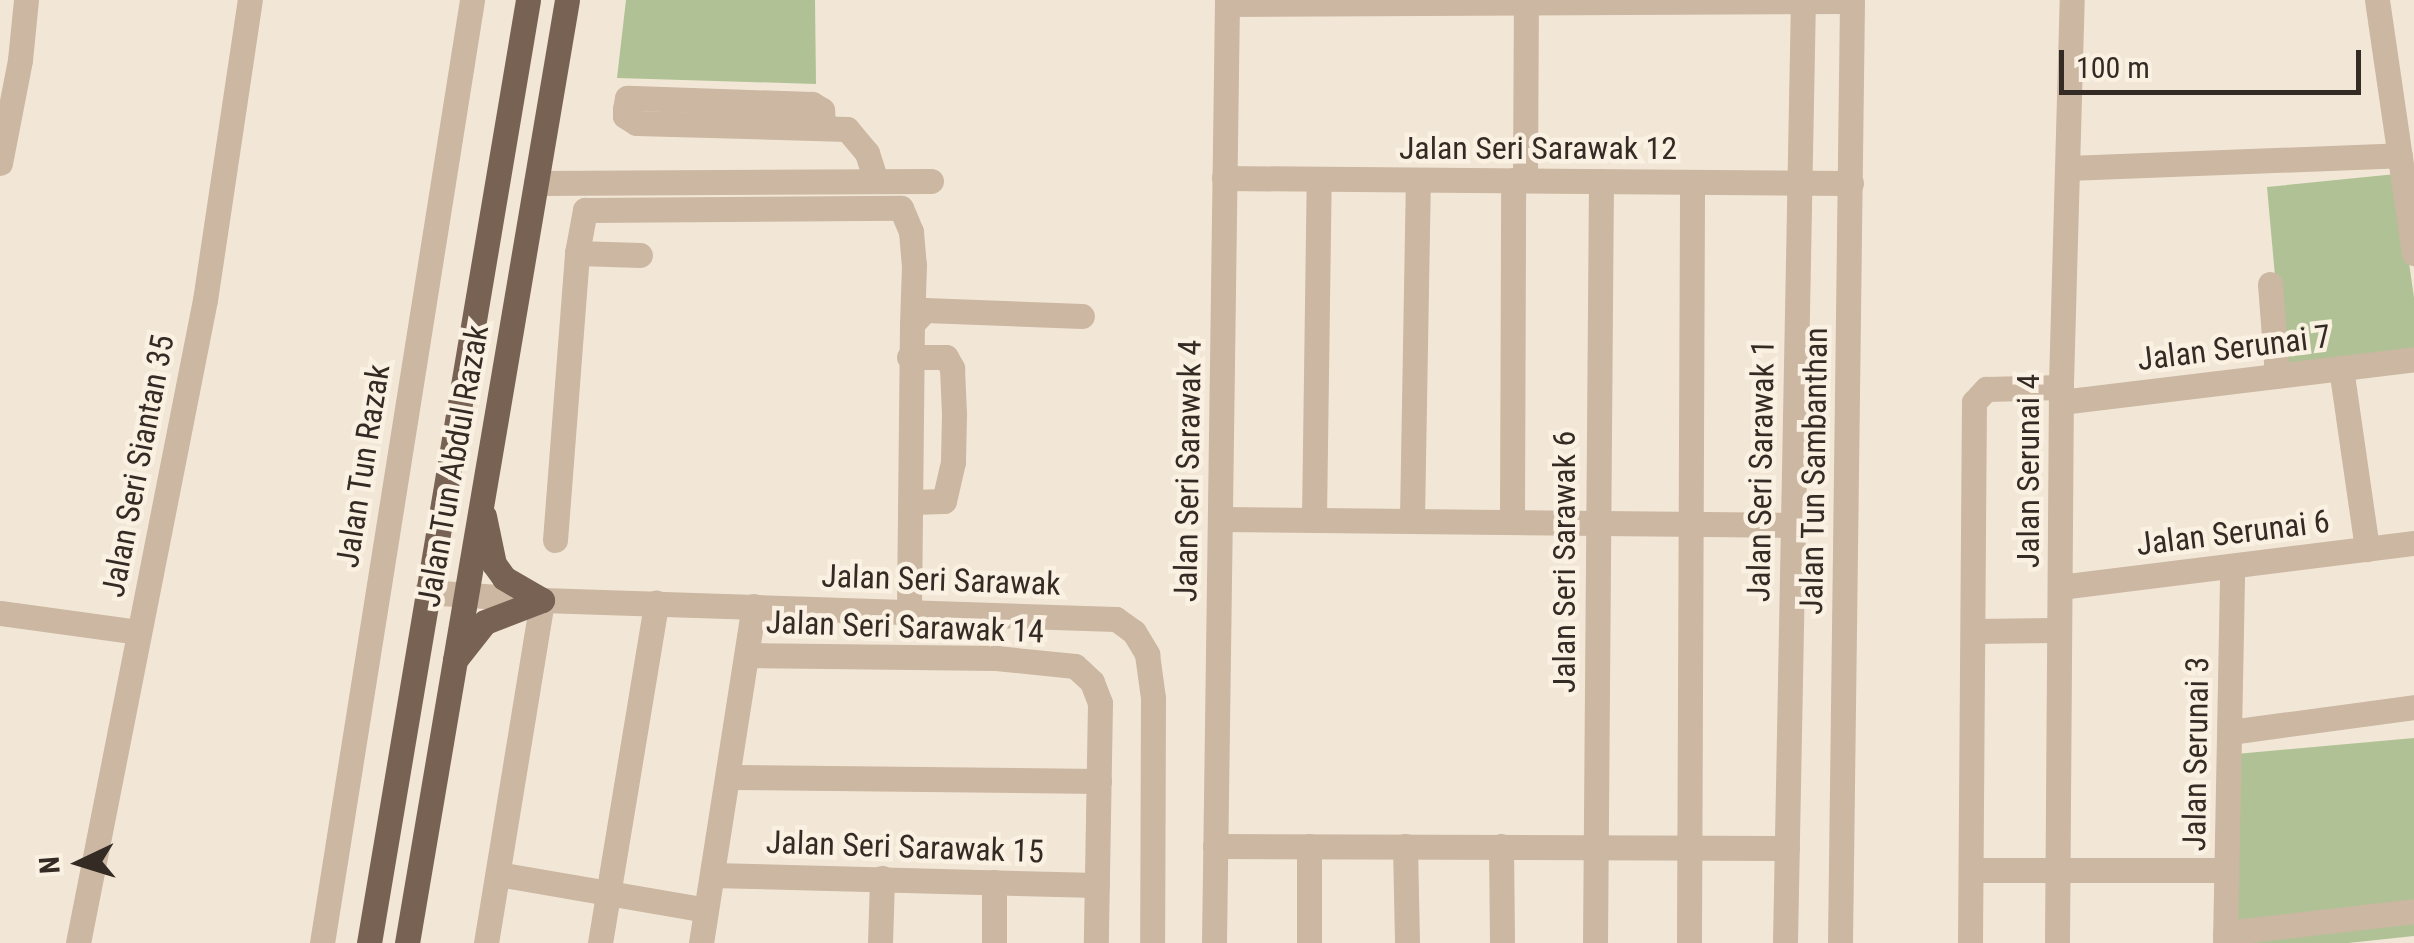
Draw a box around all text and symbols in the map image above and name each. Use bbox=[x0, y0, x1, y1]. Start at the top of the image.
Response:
scale bar bbox=[2064, 30, 2366, 92]
text: 100 m bbox=[2076, 50, 2150, 85]
street label: Jalan Seri Sarawak 12 bbox=[1399, 129, 1677, 167]
street label: Jalan Serunai 7 bbox=[2135, 317, 2333, 379]
street label: Jalan Tun Abdul Razak bbox=[409, 322, 497, 610]
street label: Jalan Tun Sambanthan bbox=[1792, 327, 1836, 615]
street label: Jalan Seri Siantan 35 bbox=[94, 332, 182, 600]
street label: Jalan Seri Sarawak 4 bbox=[1167, 339, 1209, 603]
street label: Jalan Seri Sarawak 1 bbox=[1740, 339, 1782, 603]
street label: Jalan Tun Razak bbox=[328, 361, 398, 571]
street label: Jalan Serunai 4 bbox=[2009, 374, 2047, 568]
street label: Jalan Seri Sarawak 6 bbox=[1545, 431, 1583, 693]
street label: Jalan Serunai 6 bbox=[2134, 502, 2332, 564]
street label: Jalan Seri Sarawak bbox=[821, 557, 1061, 603]
street label: Jalan Seri Sarawak 14 bbox=[765, 603, 1045, 651]
street label: Jalan Serunai 3 bbox=[2175, 656, 2217, 852]
north arrow bbox=[30, 813, 130, 913]
street label: Jalan Seri Sarawak 15 bbox=[765, 823, 1045, 871]
text: N bbox=[33, 855, 67, 875]

